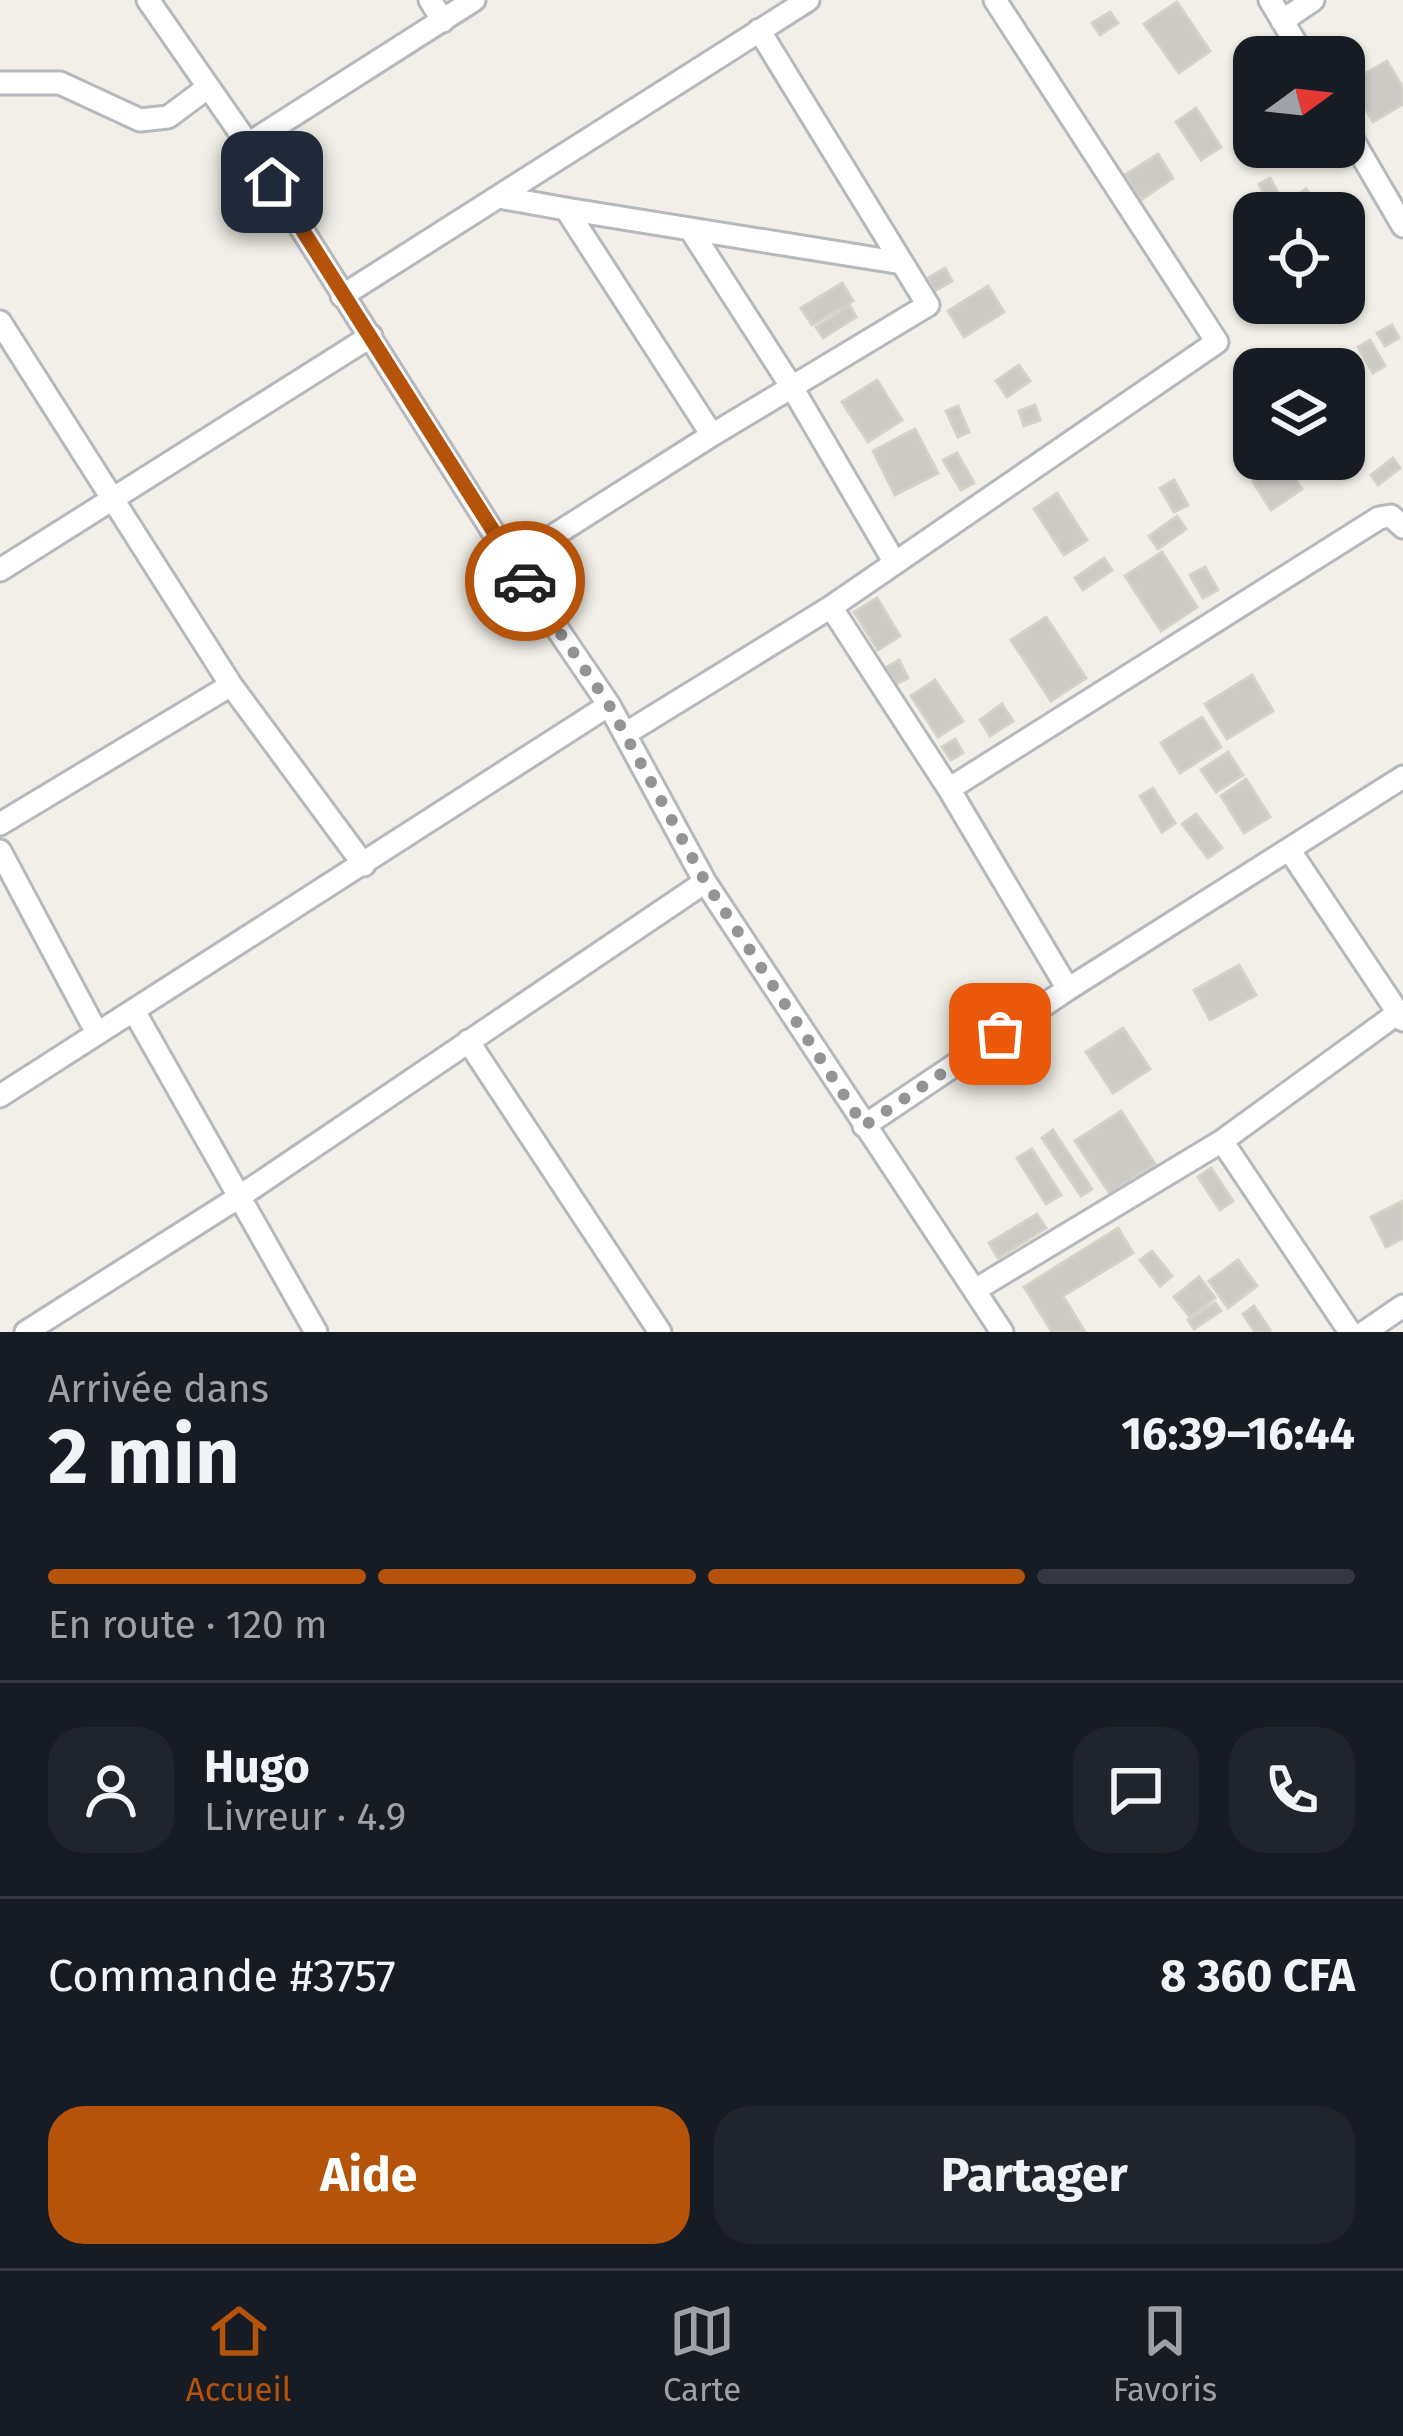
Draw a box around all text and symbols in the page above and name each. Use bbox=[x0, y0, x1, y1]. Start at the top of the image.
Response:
north arrow bbox=[1233, 36, 1365, 168]
map controls bbox=[1233, 36, 1365, 480]
pin bbox=[221, 131, 323, 233]
icon: home bbox=[239, 149, 305, 215]
button: locate bbox=[1233, 192, 1365, 324]
button: layers bbox=[1233, 348, 1365, 480]
courier bbox=[465, 521, 585, 641]
icon: car bbox=[492, 548, 558, 614]
pin bbox=[949, 983, 1051, 1085]
icon: bag bbox=[967, 1001, 1033, 1067]
text: Arrivée dans bbox=[48, 1366, 269, 1412]
text: 16:39–16:44 bbox=[1121, 1407, 1355, 1461]
text: 2 min bbox=[48, 1410, 240, 1504]
text: En route · 120 m bbox=[48, 1602, 328, 1648]
button: person bbox=[48, 1727, 174, 1853]
button: chat bbox=[1073, 1727, 1199, 1853]
button: phone bbox=[1229, 1727, 1355, 1853]
text: Hugo bbox=[204, 1740, 310, 1794]
text: Livreur · 4.9 bbox=[204, 1794, 406, 1840]
text: Commande #3757 bbox=[48, 1949, 396, 2003]
text: 8 360 CFA bbox=[1160, 1949, 1355, 2003]
button: Aide bbox=[48, 2106, 690, 2244]
button: Partager bbox=[714, 2106, 1355, 2244]
tab: Accueil bbox=[186, 2298, 291, 2410]
tab: Carte bbox=[663, 2298, 741, 2410]
tab: Favoris bbox=[1113, 2298, 1217, 2410]

